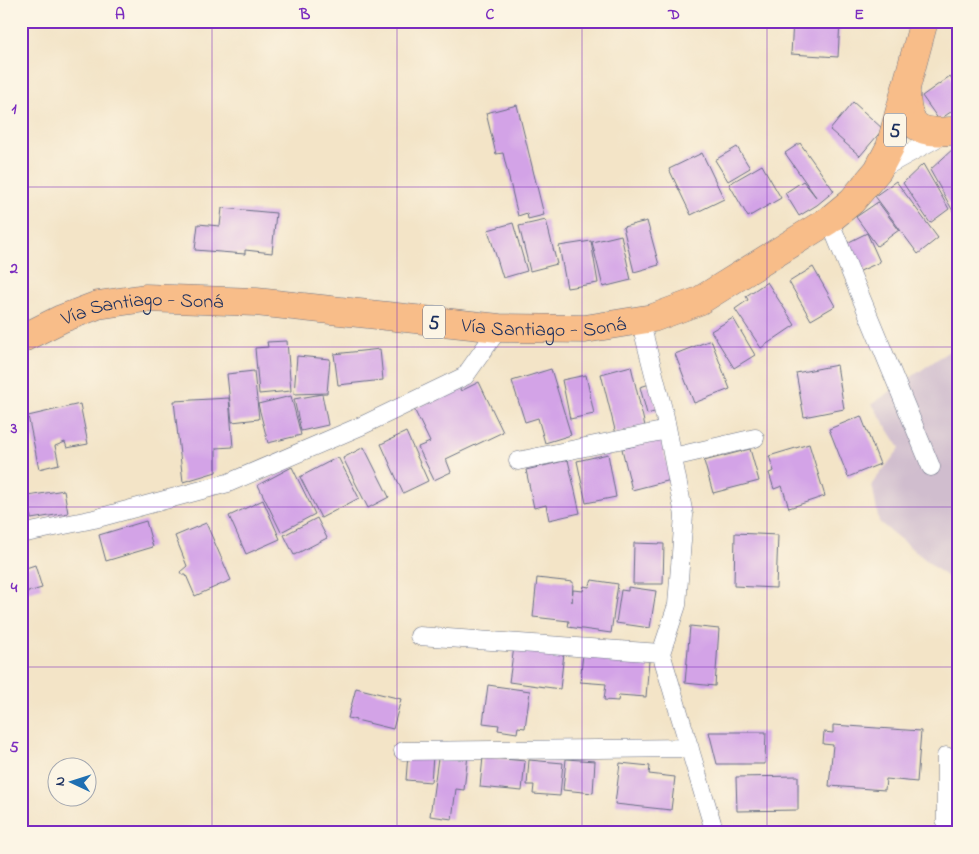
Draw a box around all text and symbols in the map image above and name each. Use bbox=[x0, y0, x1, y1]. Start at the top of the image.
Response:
text: A bbox=[115, 3, 125, 27]
text: B bbox=[299, 3, 311, 27]
text: C bbox=[486, 3, 495, 27]
text: D bbox=[667, 3, 680, 27]
text: E bbox=[854, 3, 864, 27]
text: 1 bbox=[11, 97, 17, 121]
road number: 5 bbox=[884, 114, 906, 146]
text: 2 bbox=[9, 257, 18, 281]
street label: Vía Santiago - Soná bbox=[57, 286, 224, 335]
road number: 5 bbox=[423, 306, 445, 338]
street label: Vía Santiago - Soná bbox=[459, 311, 628, 347]
text: 3 bbox=[10, 417, 18, 441]
text: 4 bbox=[10, 576, 18, 600]
text: 5 bbox=[9, 736, 19, 760]
north arrow bbox=[48, 756, 98, 806]
text: N bbox=[50, 776, 71, 787]

